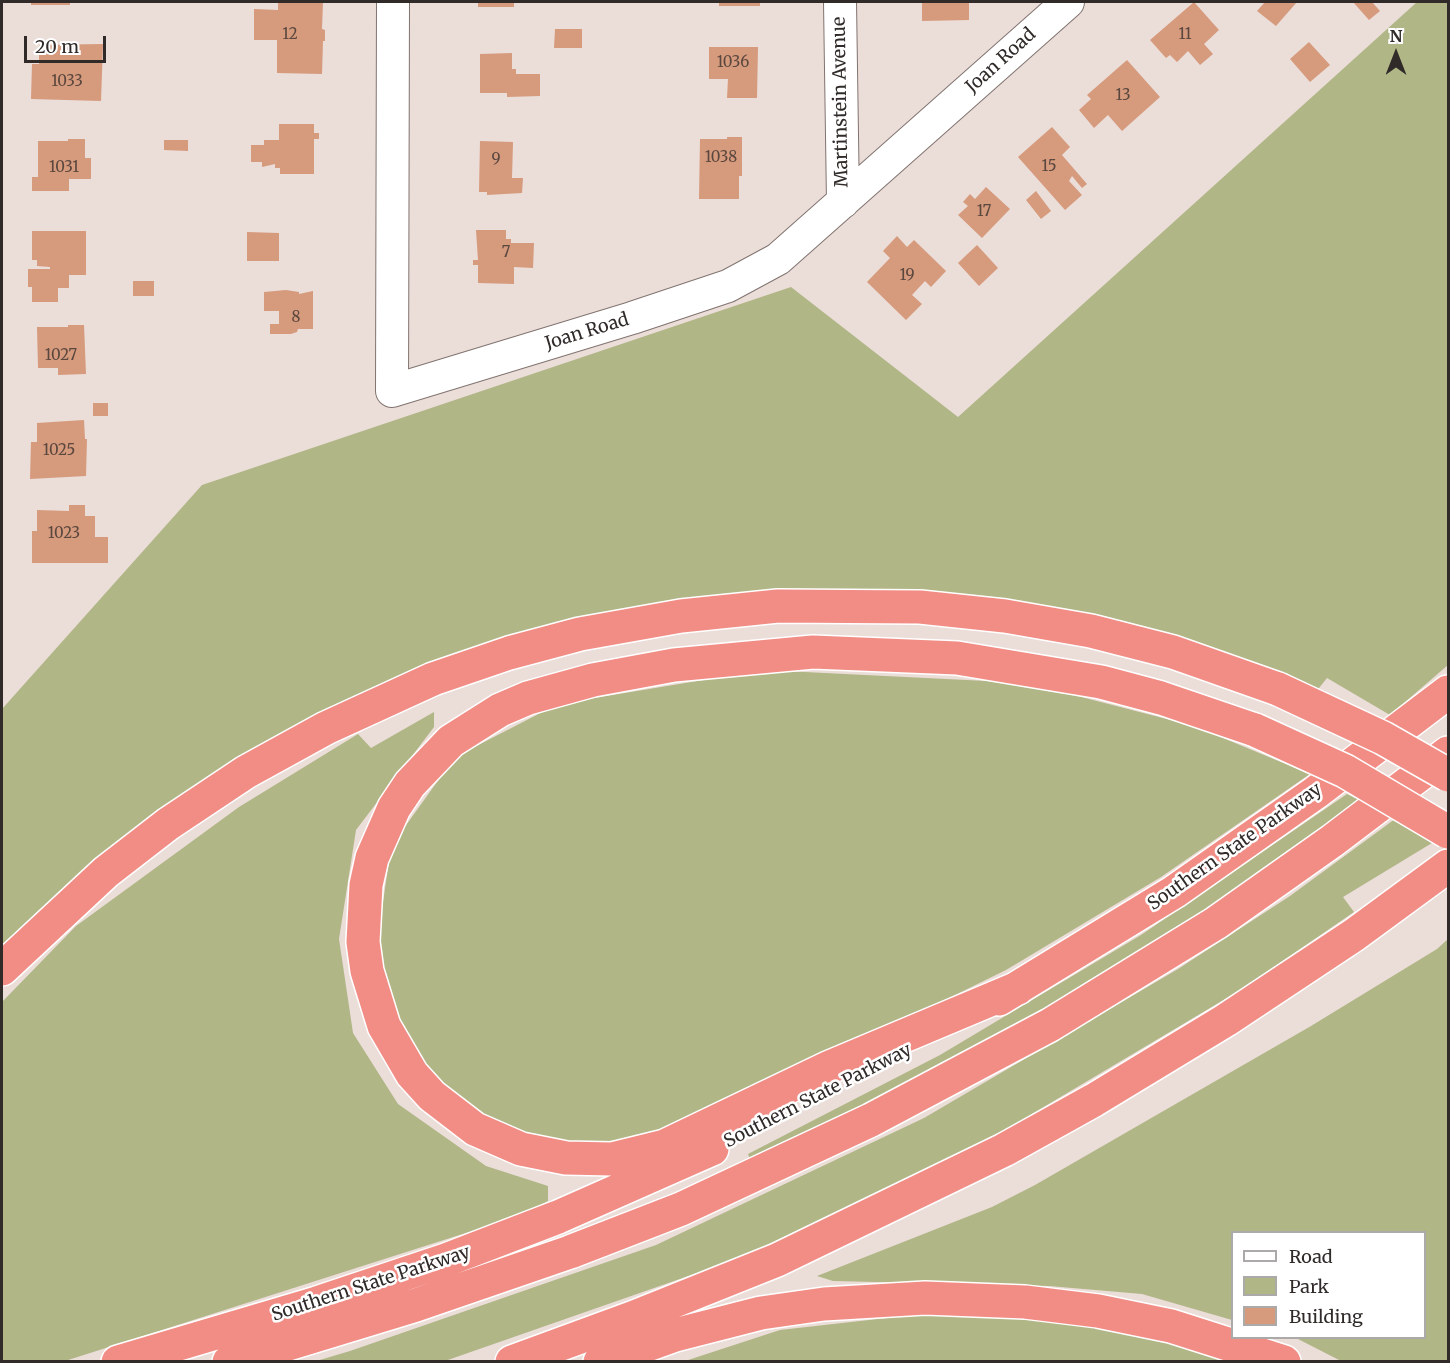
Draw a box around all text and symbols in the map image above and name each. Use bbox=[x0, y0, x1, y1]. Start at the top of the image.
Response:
street label: Martinstein Avenue bbox=[829, 17, 853, 187]
scale bar bbox=[27, 24, 110, 62]
street label: Joan Road bbox=[962, 24, 1040, 98]
north arrow bbox=[1366, 24, 1426, 84]
house number: 12 bbox=[282, 26, 298, 44]
house number: 11 bbox=[1178, 26, 1192, 44]
text: N bbox=[1390, 26, 1402, 46]
text: 20 m bbox=[35, 35, 79, 58]
house number: 1036 bbox=[717, 54, 749, 72]
house number: 1033 bbox=[51, 73, 83, 91]
house number: 13 bbox=[1116, 87, 1130, 105]
house number: 1038 bbox=[705, 149, 737, 167]
house number: 9 bbox=[491, 151, 501, 169]
house number: 15 bbox=[1041, 158, 1057, 176]
house number: 1031 bbox=[49, 159, 79, 177]
house number: 17 bbox=[977, 203, 991, 221]
house number: 7 bbox=[502, 244, 510, 262]
house number: 19 bbox=[899, 267, 915, 285]
house number: 8 bbox=[292, 309, 300, 327]
street label: Joan Road bbox=[543, 309, 631, 355]
house number: 1027 bbox=[45, 347, 77, 365]
house number: 1025 bbox=[43, 442, 75, 460]
house number: 1023 bbox=[48, 525, 80, 543]
street label: Southern State Parkway bbox=[1144, 779, 1326, 915]
street label: Southern State Parkway bbox=[721, 1039, 915, 1153]
legend bbox=[1231, 1231, 1426, 1339]
street label: Southern State Parkway bbox=[269, 1242, 473, 1326]
text: Road bbox=[1289, 1245, 1333, 1268]
text: Park bbox=[1289, 1275, 1329, 1298]
text: Building bbox=[1289, 1305, 1363, 1328]

